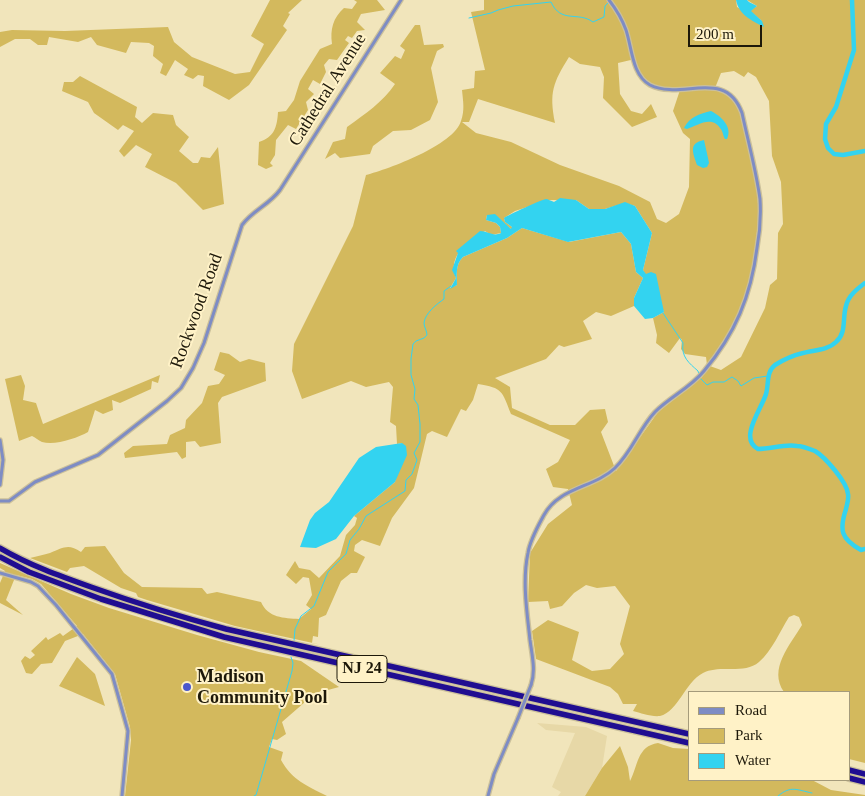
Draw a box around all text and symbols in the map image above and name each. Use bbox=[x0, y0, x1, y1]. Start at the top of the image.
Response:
scale bar bbox=[690, 15, 764, 47]
text: 200 m bbox=[696, 26, 734, 42]
street label: Cathedral Avenue bbox=[285, 30, 371, 150]
street label: Rockwood Road bbox=[166, 251, 228, 371]
road number: NJ 24 bbox=[337, 656, 387, 682]
place label: Madison Community Pool bbox=[197, 666, 328, 709]
marker: Madison Community Pool bbox=[181, 681, 193, 693]
legend bbox=[688, 691, 850, 781]
text: Road bbox=[735, 702, 767, 718]
text: Park bbox=[735, 727, 763, 743]
text: Water bbox=[735, 752, 770, 768]

